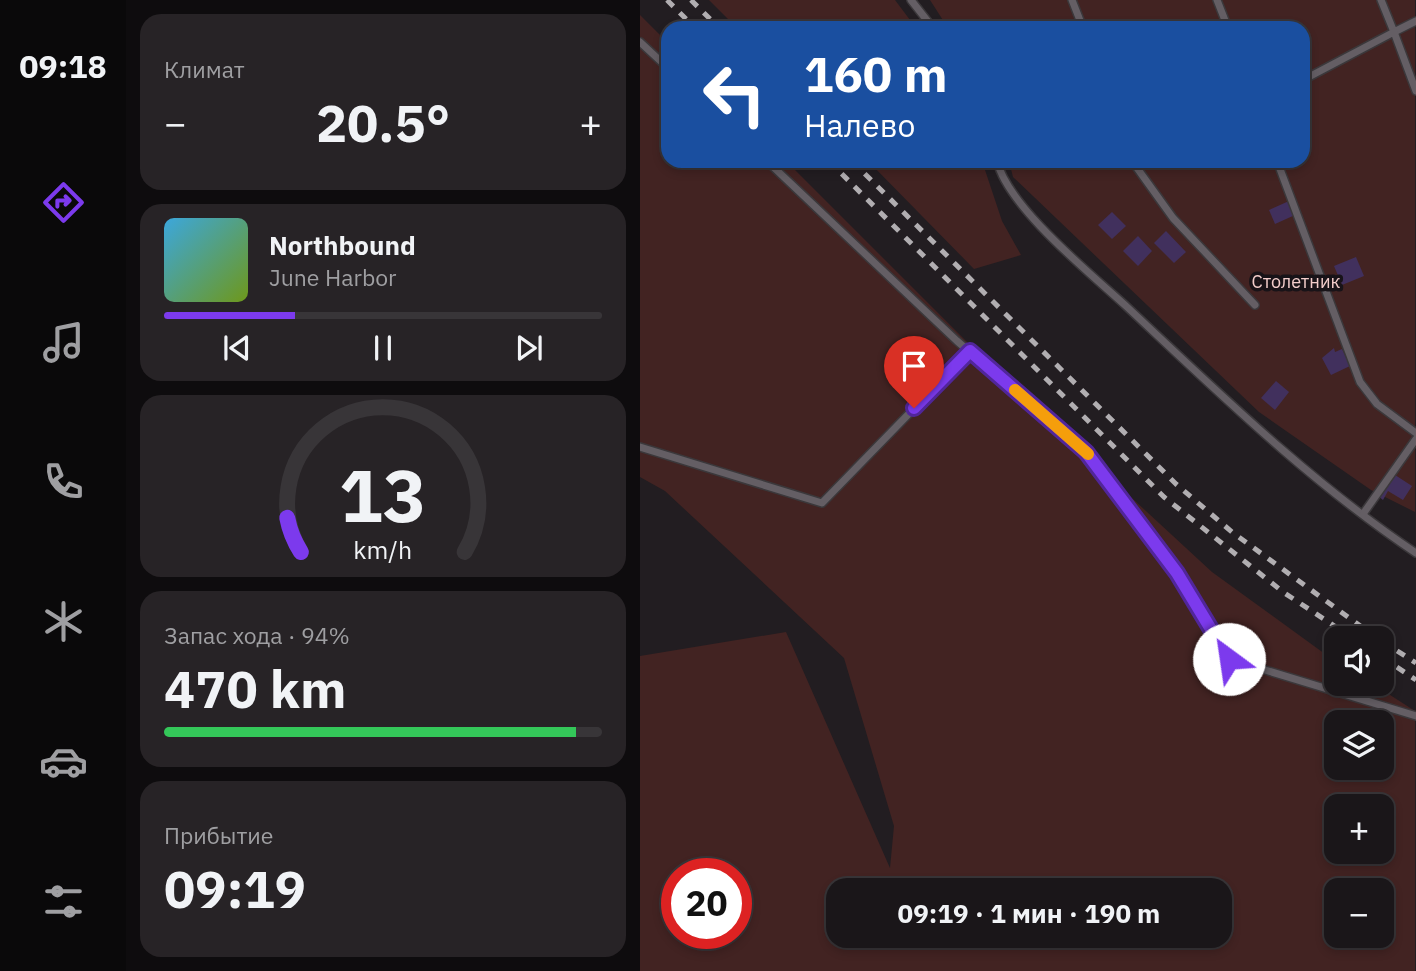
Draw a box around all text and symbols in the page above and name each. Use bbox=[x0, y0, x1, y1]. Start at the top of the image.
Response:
text: 160 m bbox=[804, 42, 948, 105]
text: 09:18 bbox=[19, 45, 107, 87]
icon: left bbox=[689, 49, 780, 140]
text: Климат bbox=[164, 54, 245, 84]
text: 20.5° bbox=[316, 89, 450, 156]
text: − bbox=[164, 98, 187, 147]
text: + bbox=[579, 98, 602, 147]
text: Налево bbox=[804, 104, 915, 146]
icon: directions bbox=[39, 178, 88, 227]
text: Northbound bbox=[269, 228, 416, 262]
text: June Harbor bbox=[269, 262, 397, 292]
park label: Столетник bbox=[1252, 270, 1341, 293]
icon: music bbox=[39, 318, 88, 367]
icon: previous bbox=[218, 329, 256, 367]
icon: pause bbox=[364, 329, 402, 367]
icon: next bbox=[510, 329, 548, 367]
pin bbox=[884, 336, 944, 408]
icon: arrive bbox=[895, 347, 933, 385]
text: 13 bbox=[339, 447, 427, 542]
icon: phone bbox=[39, 457, 88, 506]
text: km/h bbox=[354, 532, 412, 565]
icon: climate bbox=[39, 597, 88, 646]
text: Запас хода · 94% bbox=[164, 620, 350, 650]
position arrow bbox=[1192, 622, 1266, 696]
map controls bbox=[1324, 626, 1394, 948]
button: sound bbox=[1324, 626, 1394, 696]
text: 470 km bbox=[164, 655, 346, 722]
button: layers bbox=[1324, 710, 1394, 780]
icon: car bbox=[39, 737, 88, 786]
button: + bbox=[1324, 794, 1394, 864]
text: Прибытие bbox=[164, 820, 273, 850]
text: 09:19 bbox=[164, 855, 306, 922]
speed limit sign: 20 bbox=[661, 858, 752, 949]
icon: filters bbox=[39, 877, 88, 926]
button: − bbox=[1324, 878, 1394, 948]
text: 09:19 · 1 мин · 190 m bbox=[898, 896, 1160, 930]

